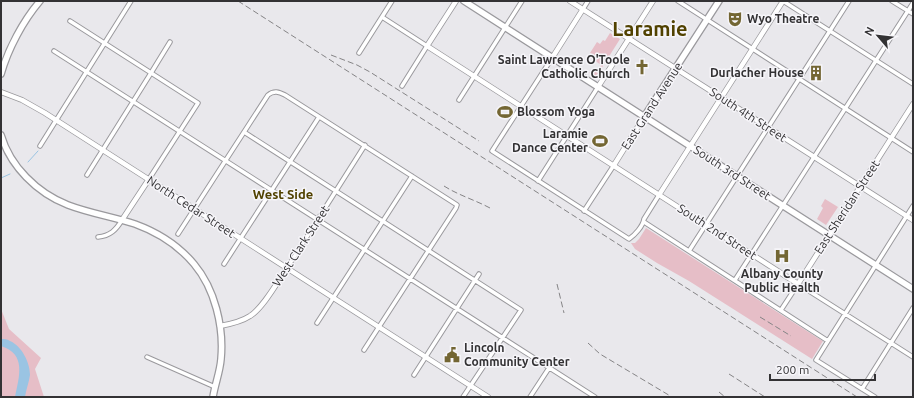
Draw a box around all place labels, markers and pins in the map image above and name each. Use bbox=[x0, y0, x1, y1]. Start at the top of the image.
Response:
theatre icon: Wyo Theatre bbox=[726, 10, 744, 28]
place label: Wyo Theatre bbox=[747, 12, 819, 25]
place label: Saint Lawrence O'Toole Catholic Church bbox=[498, 53, 630, 80]
church icon: Saint Lawrence O'Toole Catholic Church bbox=[633, 58, 651, 76]
building icon: Durlacher House bbox=[807, 64, 825, 82]
place label: Durlacher House bbox=[710, 66, 804, 79]
sports icon: Blossom Yoga bbox=[496, 103, 514, 121]
place label: Blossom Yoga bbox=[517, 105, 595, 118]
place label: Laramie Dance Center bbox=[512, 127, 588, 154]
sports icon: Laramie Dance Center bbox=[591, 132, 609, 150]
hospital icon: Albany County Public Health bbox=[773, 247, 791, 265]
place label: Albany County Public Health bbox=[741, 267, 824, 294]
place label: Lincoln Community Center bbox=[464, 341, 570, 368]
public building icon: Lincoln Community Center bbox=[443, 346, 461, 364]

